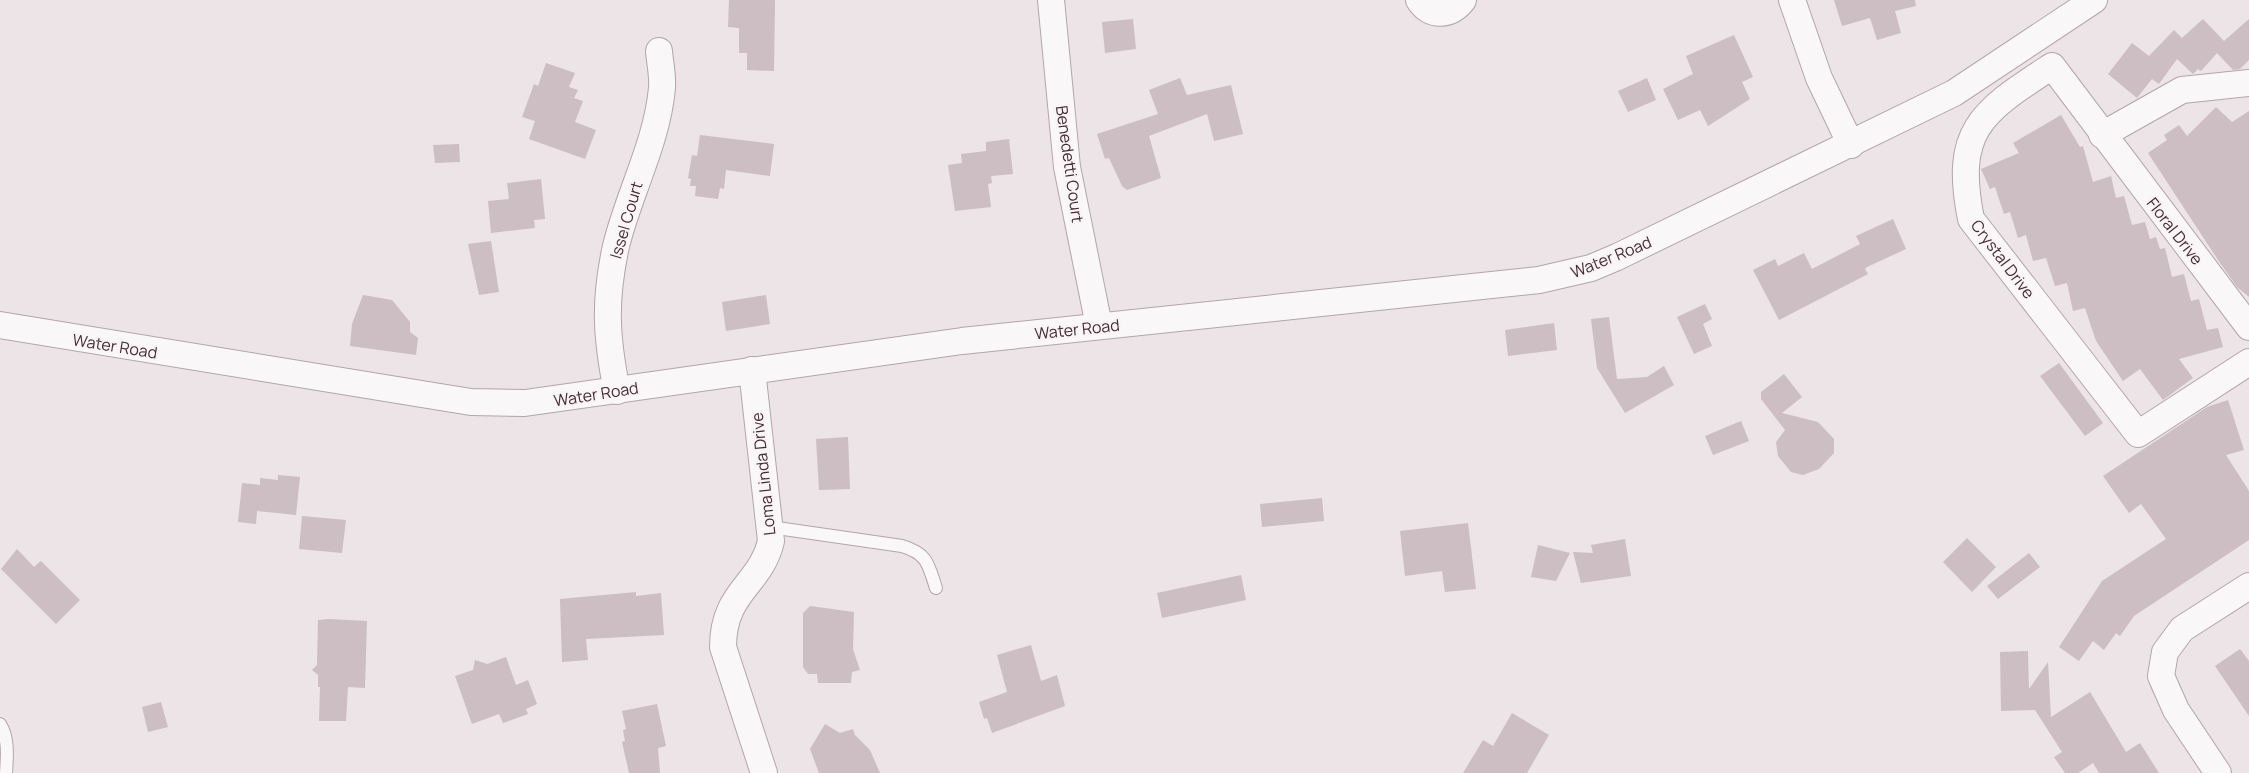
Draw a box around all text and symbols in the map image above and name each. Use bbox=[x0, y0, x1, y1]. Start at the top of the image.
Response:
street label: Benedetti Court bbox=[1051, 104, 1089, 224]
street label: Issel Court bbox=[604, 179, 648, 261]
street label: Floral Drive bbox=[2142, 193, 2208, 269]
street label: Crystal Drive bbox=[1966, 215, 2040, 303]
street label: Water Road bbox=[1567, 231, 1655, 283]
street label: Water Road bbox=[1033, 314, 1121, 344]
street label: Water Road bbox=[71, 328, 159, 364]
street label: Water Road bbox=[552, 376, 640, 412]
street label: Loma Linda Drive bbox=[746, 411, 780, 537]

